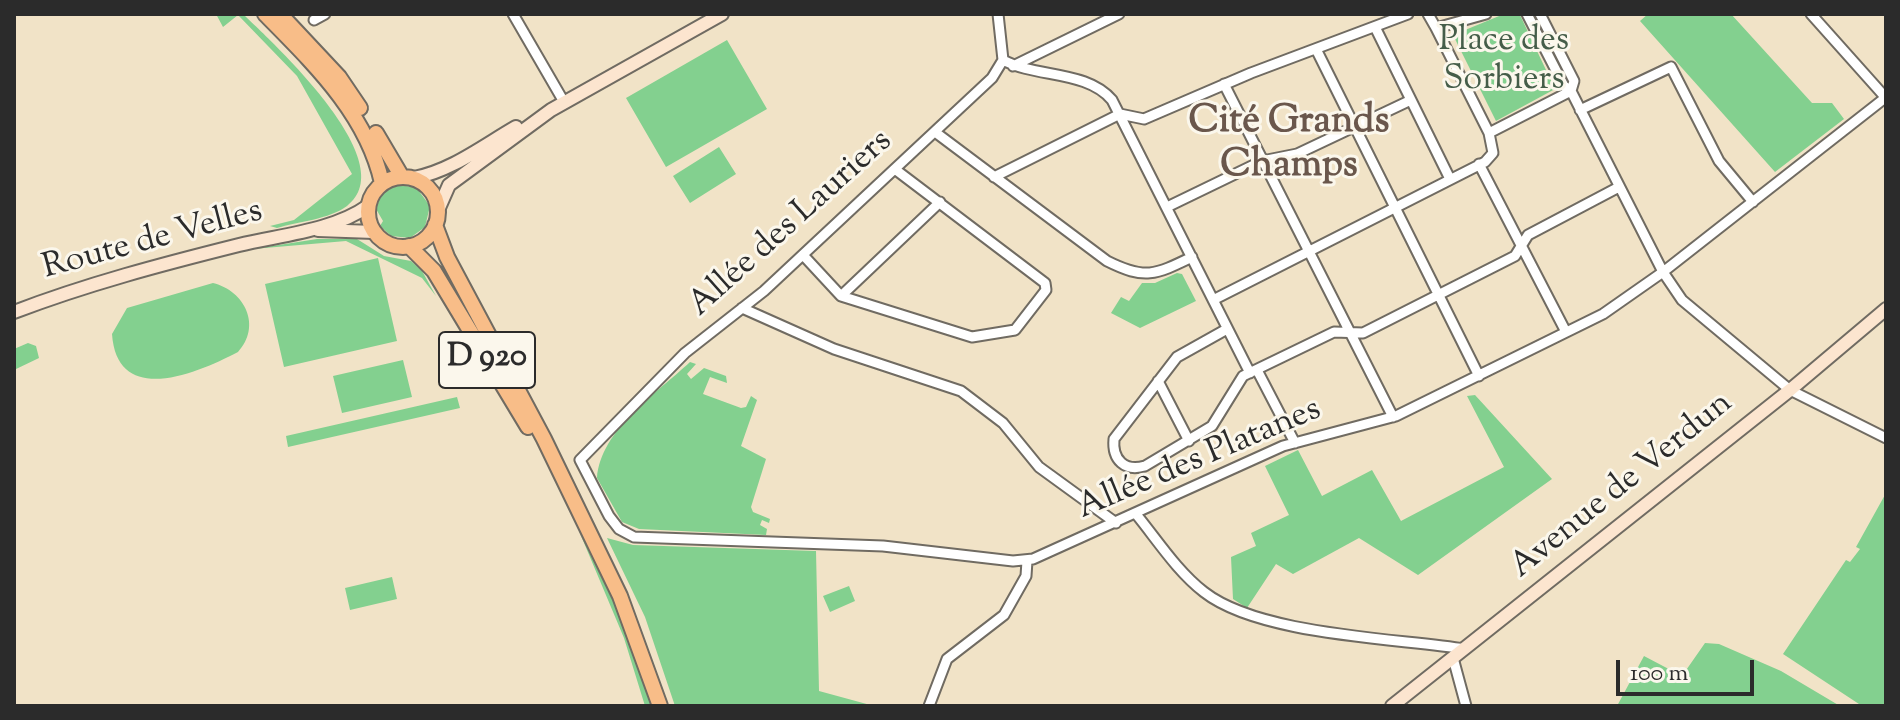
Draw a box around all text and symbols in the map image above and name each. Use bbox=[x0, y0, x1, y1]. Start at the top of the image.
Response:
park label: Place des Sorbiers bbox=[1439, 23, 1569, 102]
district label: Cité Grands Champs bbox=[1189, 102, 1389, 192]
street label: Allée des Lauriers bbox=[682, 123, 902, 327]
street label: Route de Velles bbox=[39, 193, 267, 291]
road number: D 920 bbox=[439, 332, 535, 388]
street label: Avenue de Verdun bbox=[1504, 385, 1742, 589]
street label: Allée des Platanes bbox=[1072, 391, 1328, 531]
scale bar bbox=[1620, 644, 1758, 694]
text: 100 m bbox=[1630, 657, 1688, 691]

